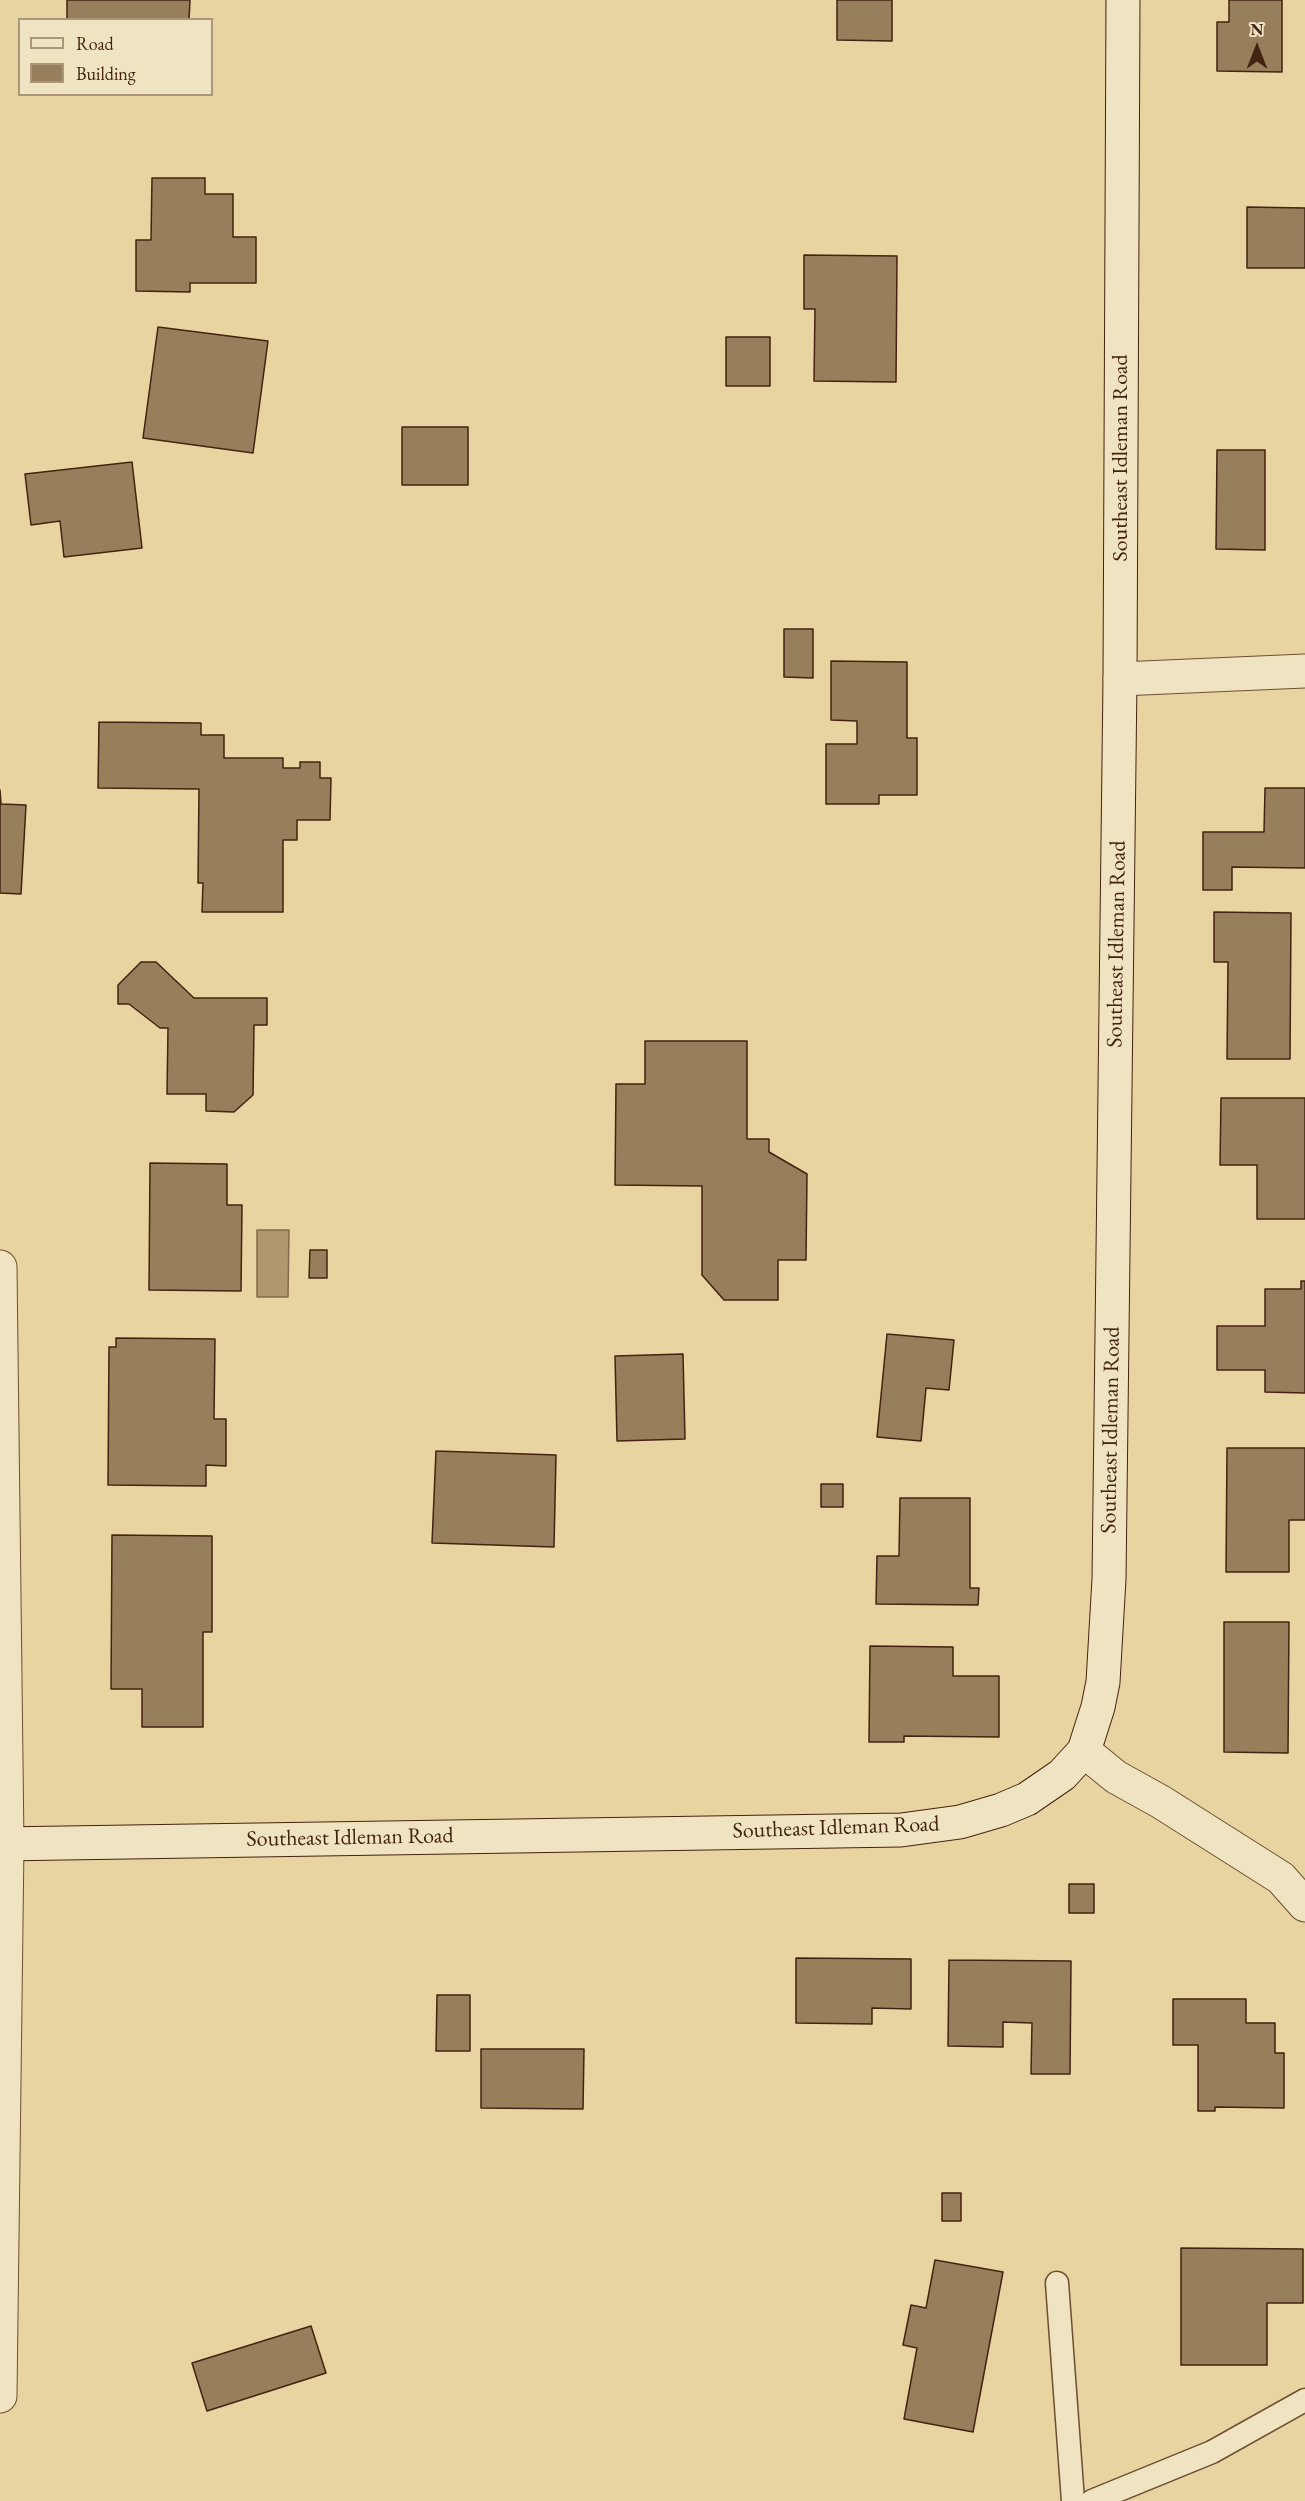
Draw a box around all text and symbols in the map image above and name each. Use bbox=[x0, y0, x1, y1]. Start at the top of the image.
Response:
legend bbox=[18, 18, 213, 96]
north arrow bbox=[1227, 18, 1287, 78]
text: N bbox=[1251, 19, 1263, 40]
text: Road bbox=[76, 32, 114, 55]
text: Building bbox=[76, 62, 136, 85]
street label: Southeast Idleman Road bbox=[1108, 354, 1134, 562]
street label: Southeast Idleman Road bbox=[1102, 840, 1132, 1048]
street label: Southeast Idleman Road bbox=[1096, 1326, 1126, 1534]
street label: Southeast Idleman Road bbox=[732, 1811, 940, 1845]
street label: Southeast Idleman Road bbox=[246, 1823, 454, 1853]

